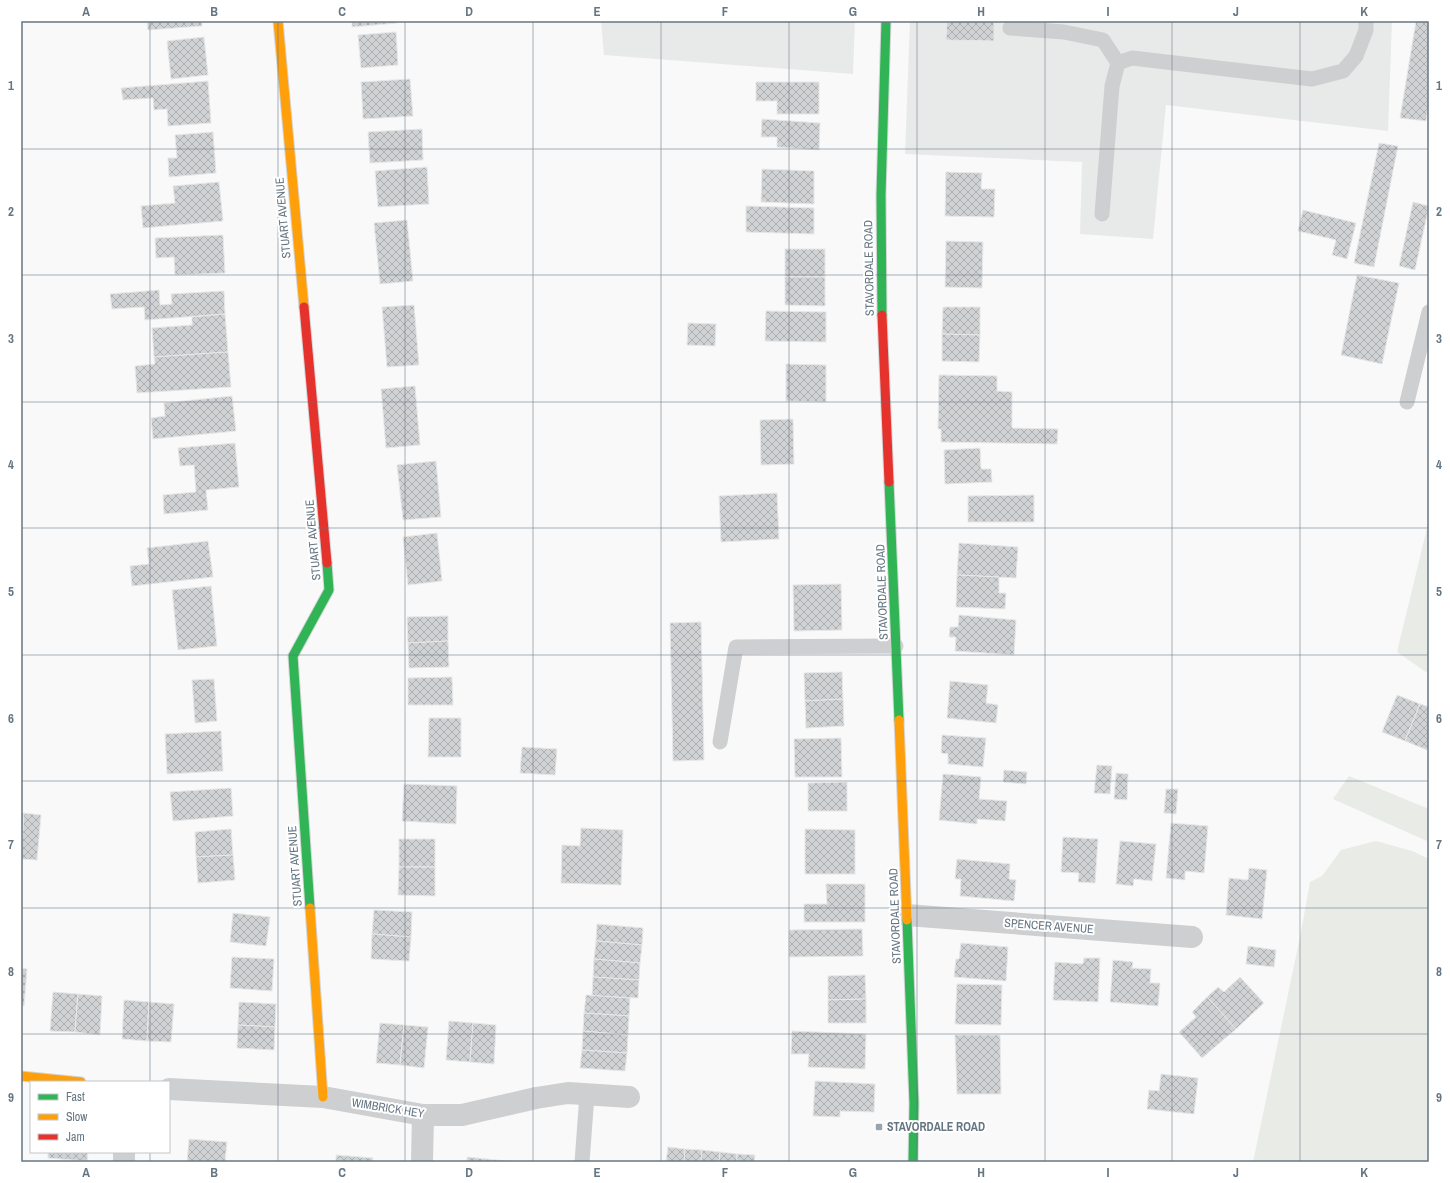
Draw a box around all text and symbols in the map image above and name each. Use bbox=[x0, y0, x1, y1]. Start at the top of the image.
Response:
text: A bbox=[82, 3, 90, 20]
text: B bbox=[210, 3, 218, 20]
text: C bbox=[338, 3, 346, 20]
text: D bbox=[465, 3, 473, 20]
text: E bbox=[593, 3, 601, 20]
text: F bbox=[722, 3, 729, 20]
text: G bbox=[849, 3, 857, 20]
text: H bbox=[977, 3, 985, 20]
text: I bbox=[1107, 3, 1110, 20]
text: J bbox=[1233, 3, 1239, 20]
text: K bbox=[1360, 3, 1368, 20]
text: 1 bbox=[8, 77, 14, 94]
text: 1 bbox=[1436, 77, 1442, 94]
street label: STUART AVENUE bbox=[272, 177, 294, 259]
text: 2 bbox=[8, 203, 14, 220]
text: 2 bbox=[1436, 203, 1442, 220]
street label: STAVORDALE ROAD bbox=[860, 220, 878, 316]
text: 3 bbox=[8, 330, 14, 347]
text: 3 bbox=[1436, 330, 1442, 347]
text: 4 bbox=[8, 456, 14, 473]
text: 4 bbox=[1436, 456, 1442, 473]
street label: STUART AVENUE bbox=[302, 499, 324, 581]
street label: STAVORDALE ROAD bbox=[872, 544, 892, 640]
text: 5 bbox=[8, 583, 14, 600]
text: 5 bbox=[1436, 583, 1442, 600]
text: 6 bbox=[8, 710, 14, 727]
text: 6 bbox=[1436, 710, 1442, 727]
street label: STUART AVENUE bbox=[284, 825, 306, 907]
text: 7 bbox=[8, 836, 14, 853]
text: 7 bbox=[1436, 836, 1442, 853]
street label: STAVORDALE ROAD bbox=[885, 868, 905, 964]
street label: SPENCER AVENUE bbox=[1004, 915, 1094, 937]
text: 8 bbox=[8, 963, 14, 980]
text: 8 bbox=[1436, 963, 1442, 980]
legend bbox=[30, 1081, 170, 1153]
text: 9 bbox=[8, 1089, 14, 1106]
text: Fast bbox=[66, 1089, 85, 1105]
text: 9 bbox=[1436, 1089, 1442, 1106]
street label: WIMBRICK HEY bbox=[351, 1094, 426, 1122]
text: Slow bbox=[66, 1109, 88, 1125]
place label: STAVORDALE ROAD bbox=[887, 1119, 985, 1135]
marker: STAVORDALE ROAD bbox=[874, 1122, 884, 1132]
text: Jam bbox=[66, 1129, 85, 1145]
text: A bbox=[82, 1164, 90, 1181]
text: B bbox=[210, 1164, 218, 1181]
text: C bbox=[338, 1164, 346, 1181]
text: D bbox=[465, 1164, 473, 1181]
text: E bbox=[593, 1164, 601, 1181]
text: F bbox=[722, 1164, 729, 1181]
text: G bbox=[849, 1164, 857, 1181]
text: H bbox=[977, 1164, 985, 1181]
text: I bbox=[1107, 1164, 1110, 1181]
text: J bbox=[1233, 1164, 1239, 1181]
text: K bbox=[1360, 1164, 1368, 1181]

